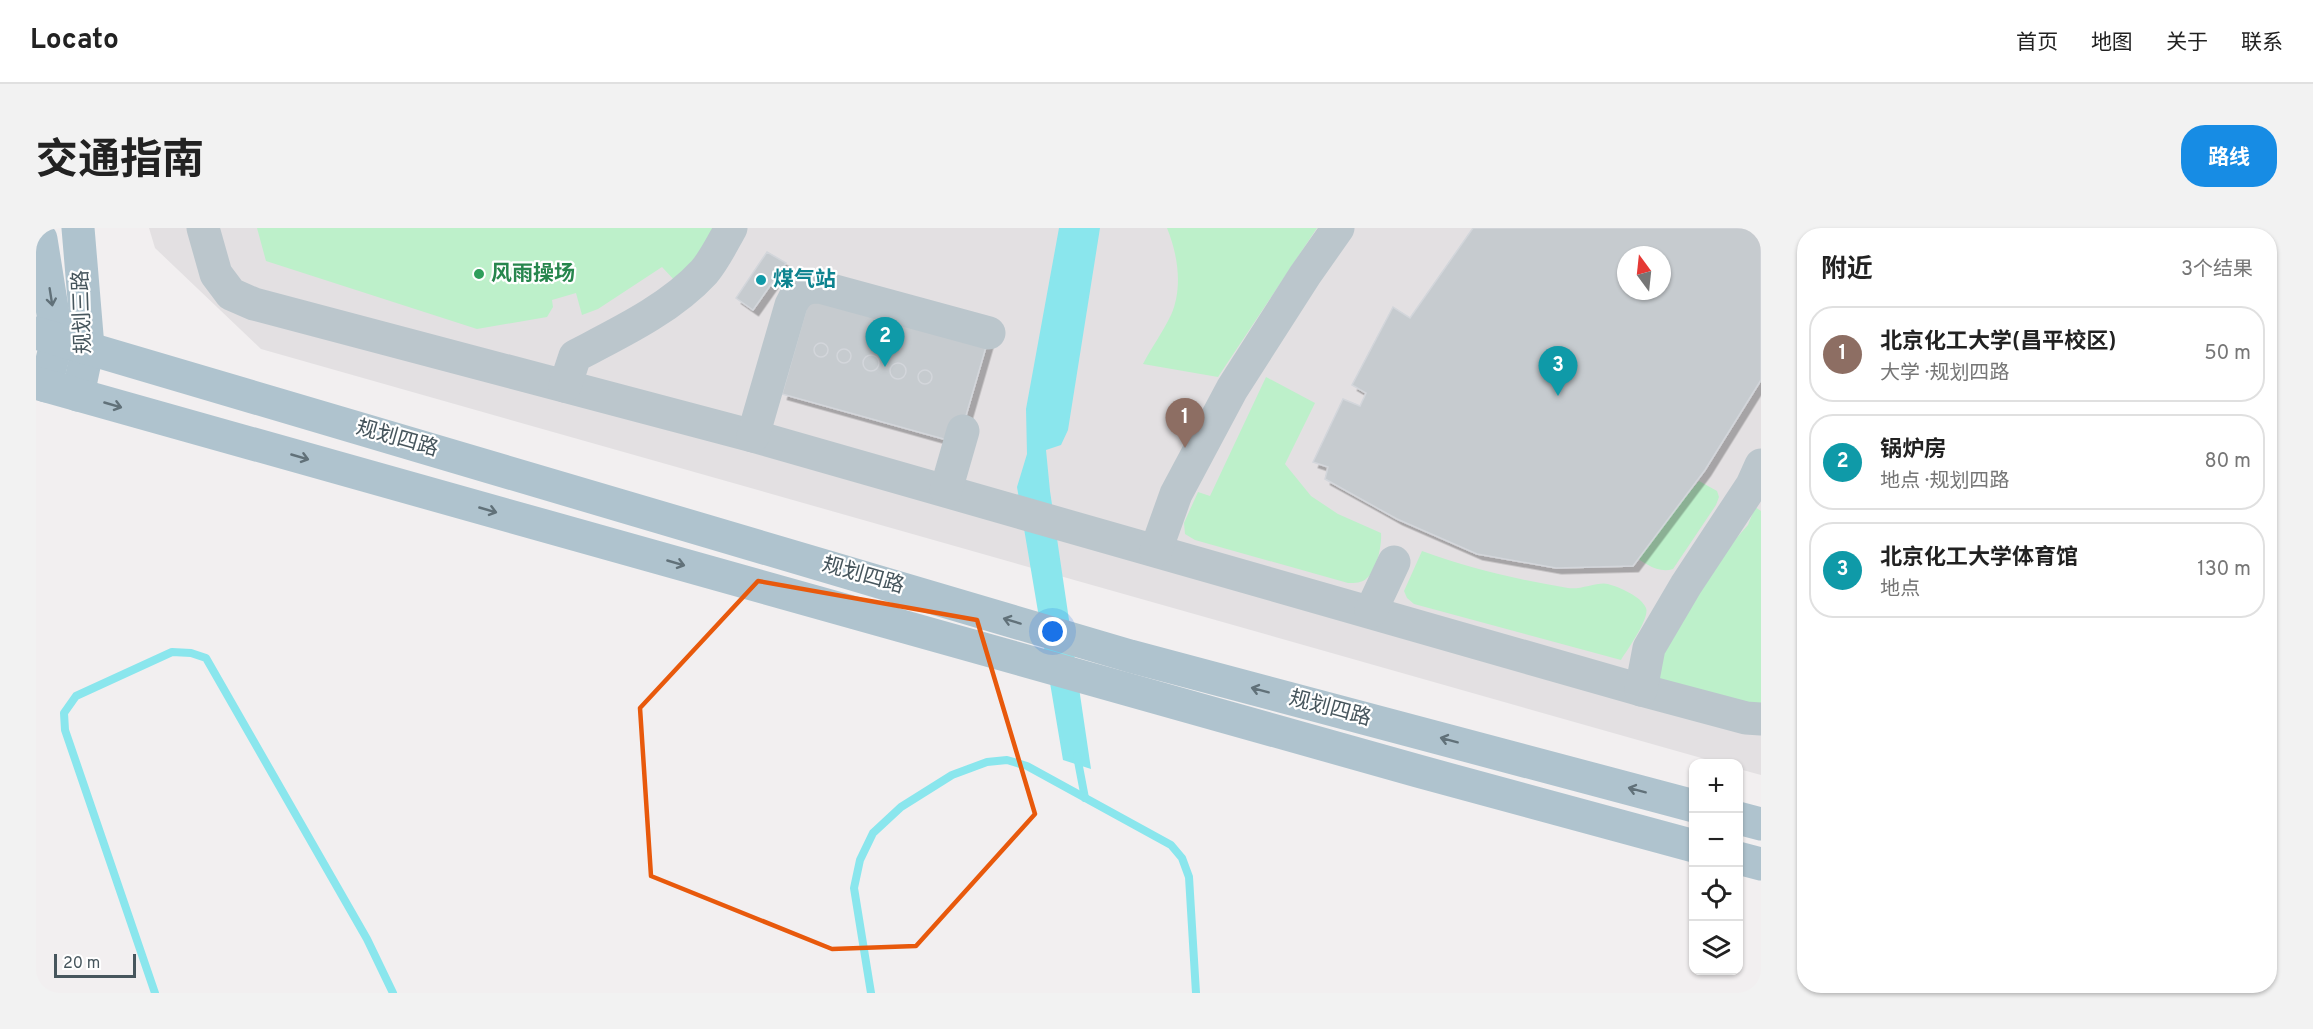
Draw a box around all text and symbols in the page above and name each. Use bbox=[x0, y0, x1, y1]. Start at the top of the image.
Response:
text: Locato bbox=[30, 23, 119, 59]
text: 首页 bbox=[2016, 30, 2058, 57]
text: 地图 bbox=[2091, 30, 2133, 57]
text: 关于 bbox=[2166, 30, 2208, 57]
text: 联系 bbox=[2241, 30, 2283, 57]
button: 路线 bbox=[2181, 125, 2277, 187]
text: 交通指南 bbox=[36, 136, 204, 189]
north arrow bbox=[1617, 246, 1671, 300]
text: 附近 bbox=[1821, 254, 1873, 287]
text: 3个结果 bbox=[2181, 257, 2253, 283]
place label: 风雨操场 bbox=[491, 261, 575, 288]
marker: 风雨操场 bbox=[472, 267, 486, 281]
place label: 煤气站 bbox=[773, 267, 836, 294]
street label: 规划三路 bbox=[68, 270, 98, 354]
marker: 煤气站 bbox=[754, 273, 768, 287]
one-way arrow bbox=[45, 286, 56, 306]
pin: 2 bbox=[866, 318, 904, 367]
text: 北京化工大学(昌平校区) bbox=[1880, 329, 2116, 356]
text: 1 bbox=[1839, 341, 1847, 367]
text: 50 m bbox=[2204, 341, 2251, 367]
pin: 3 bbox=[1538, 346, 1577, 396]
text: 大学 · 规划四路 bbox=[1880, 361, 2009, 387]
pin: 1 bbox=[1166, 398, 1204, 448]
one-way arrow bbox=[103, 400, 122, 411]
street label: 规划四路 bbox=[353, 414, 441, 464]
text: 锅炉房 bbox=[1880, 437, 1946, 464]
text: 2 bbox=[1836, 449, 1849, 475]
text: 80 m bbox=[2205, 449, 2251, 475]
one-way arrow bbox=[290, 452, 309, 464]
text: 地点 · 规划四路 bbox=[1880, 469, 2009, 495]
one-way arrow bbox=[478, 505, 497, 516]
text: 北京化工大学体育馆 bbox=[1880, 545, 2078, 572]
street label: 规划四路 bbox=[819, 551, 907, 601]
text: 3 bbox=[1837, 557, 1849, 583]
text: 130 m bbox=[2197, 557, 2251, 583]
one-way arrow bbox=[666, 558, 685, 569]
text: 地点 bbox=[1880, 577, 1920, 603]
one-way arrow bbox=[1003, 615, 1022, 626]
your location bbox=[1038, 617, 1067, 646]
one-way arrow bbox=[1251, 684, 1270, 696]
street label: 规划四路 bbox=[1286, 685, 1374, 733]
one-way arrow bbox=[1439, 734, 1458, 746]
map controls bbox=[1689, 759, 1743, 975]
button: + bbox=[1689, 759, 1743, 813]
one-way arrow bbox=[1628, 784, 1647, 796]
button: − bbox=[1689, 813, 1743, 867]
button: locate bbox=[1689, 867, 1743, 921]
button: layers bbox=[1689, 921, 1743, 975]
scale bar bbox=[54, 951, 136, 978]
text: 20 m bbox=[63, 954, 100, 974]

